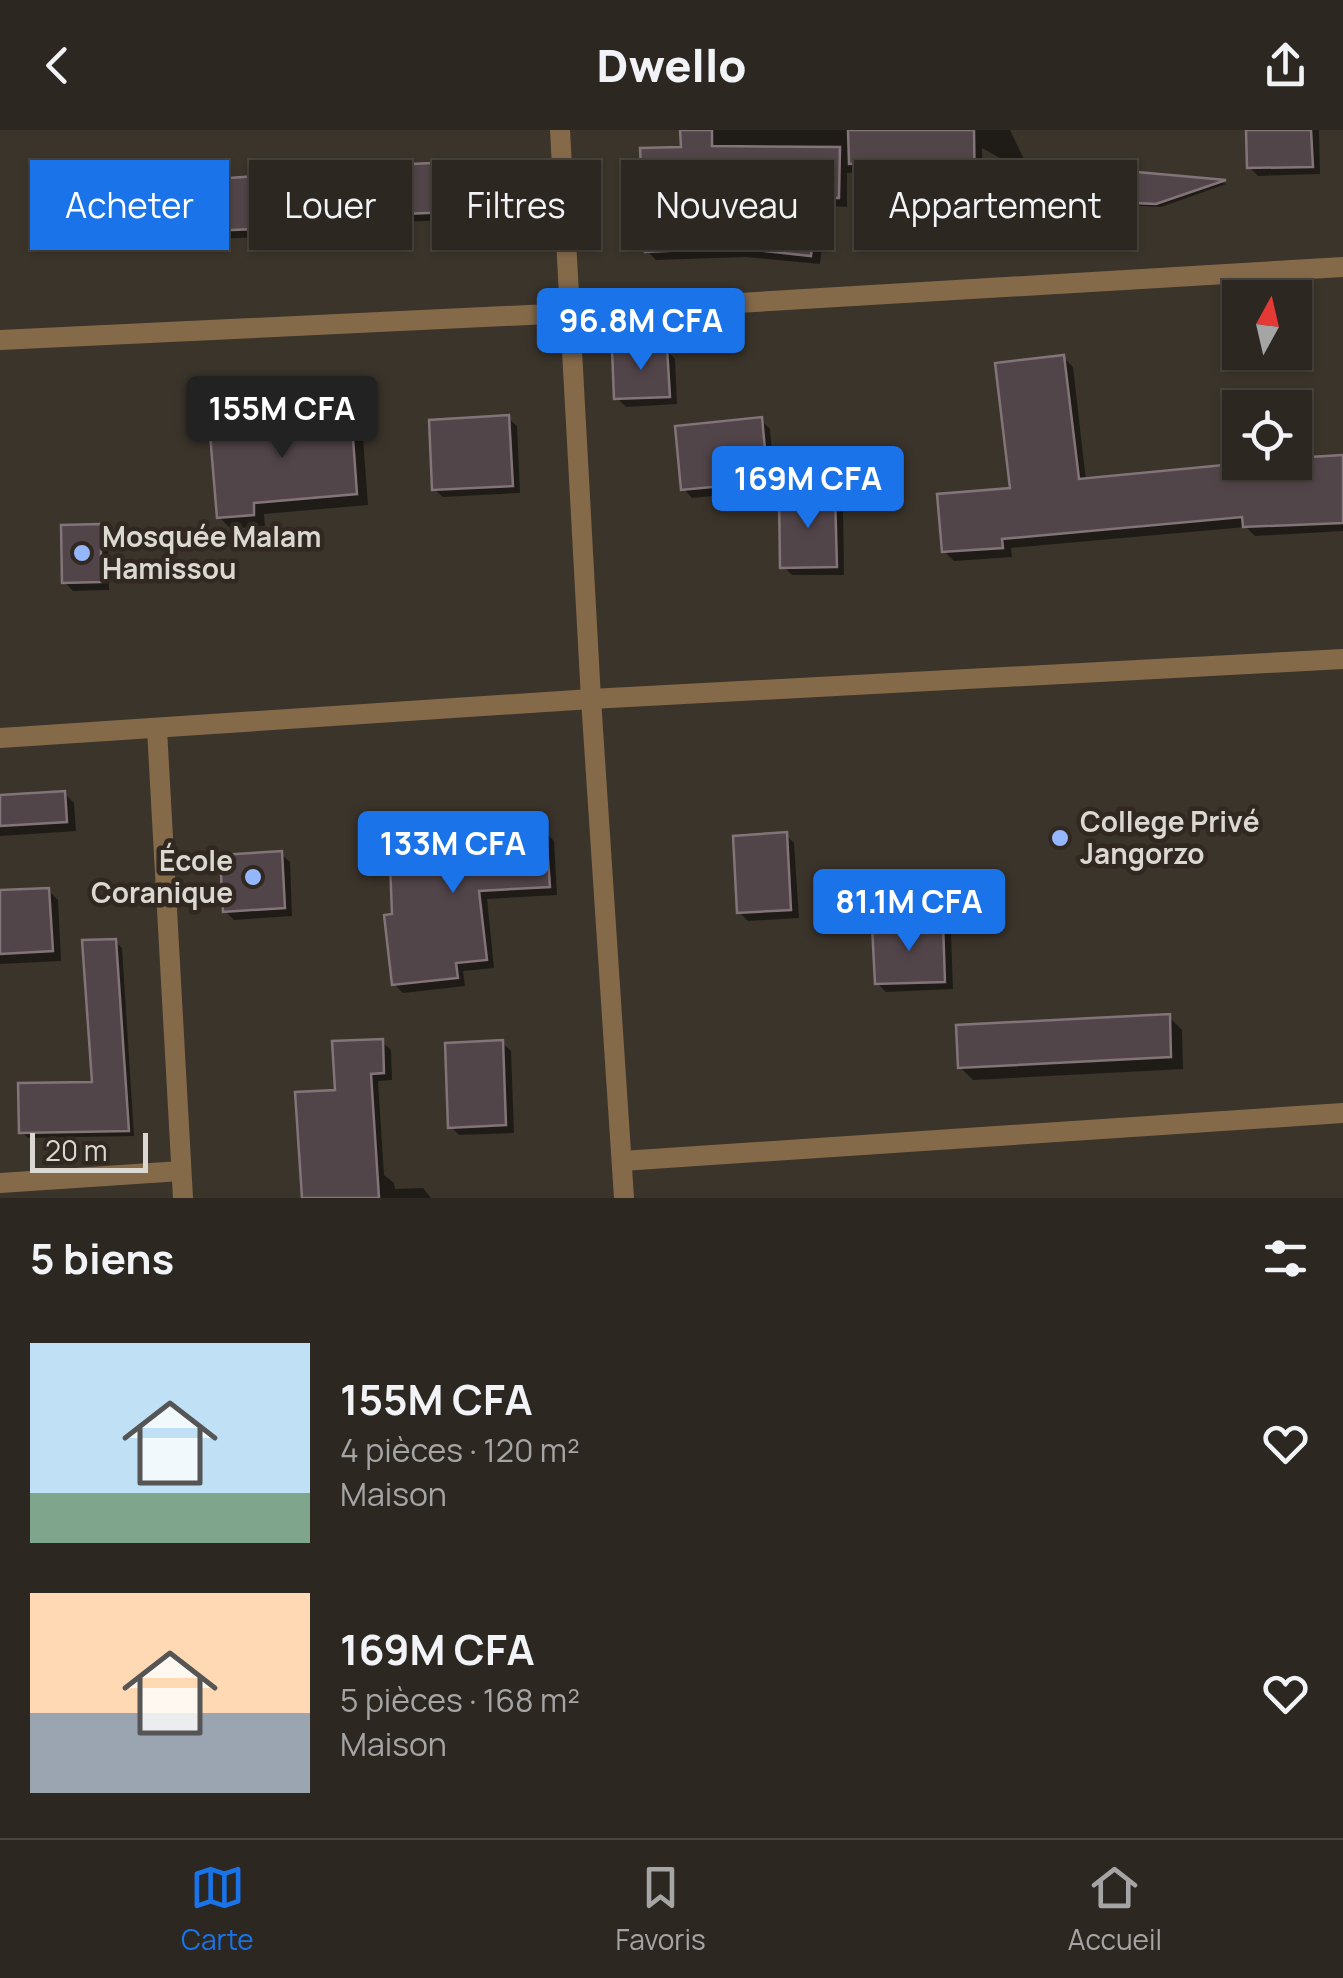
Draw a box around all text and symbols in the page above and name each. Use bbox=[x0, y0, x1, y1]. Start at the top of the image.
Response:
text: Dwello bbox=[597, 34, 746, 96]
icon: back bbox=[30, 38, 85, 93]
icon: share bbox=[1258, 38, 1313, 93]
chip: Acheter bbox=[30, 160, 229, 250]
chip: Louer bbox=[249, 160, 412, 250]
chip: Filtres bbox=[432, 160, 601, 250]
chip: Nouveau bbox=[621, 160, 834, 250]
chip: Appartement bbox=[854, 160, 1137, 250]
north arrow bbox=[1222, 280, 1312, 370]
map controls bbox=[1222, 280, 1312, 480]
pin: 96.8M CFA bbox=[527, 288, 755, 373]
text: 96.8M CFA bbox=[559, 298, 723, 342]
pin: 155M CFA bbox=[179, 376, 385, 461]
text: 155M CFA bbox=[209, 386, 355, 430]
button: locate bbox=[1222, 390, 1312, 480]
pin: 169M CFA bbox=[705, 446, 911, 531]
text: 169M CFA bbox=[734, 456, 882, 500]
place label: Mosquée Malam Hamissou bbox=[102, 517, 321, 587]
marker: Mosquée Malam Hamissou bbox=[71, 542, 93, 564]
place label: College Privé Jangorzo bbox=[1080, 802, 1260, 872]
pin: 133M CFA bbox=[350, 811, 556, 896]
text: 133M CFA bbox=[380, 821, 526, 865]
marker: College Privé Jangorzo bbox=[1049, 827, 1071, 849]
place label: École Coranique bbox=[91, 841, 233, 911]
marker: École Coranique bbox=[242, 866, 264, 888]
pin: 81.1M CFA bbox=[795, 869, 1023, 954]
text: 81.1M CFA bbox=[835, 879, 983, 923]
scale bar bbox=[30, 1128, 148, 1172]
text: 20 m bbox=[45, 1131, 107, 1169]
text: 5 biens bbox=[30, 1229, 174, 1287]
icon: filters bbox=[1258, 1231, 1313, 1286]
text: 155M CFA bbox=[340, 1370, 533, 1428]
icon: home bbox=[110, 1383, 230, 1503]
icon: heart bbox=[1258, 1416, 1313, 1471]
text: 4 pièces · 120 m² bbox=[340, 1428, 580, 1472]
text: Maison bbox=[340, 1472, 447, 1516]
text: 169M CFA bbox=[340, 1620, 535, 1678]
icon: home bbox=[110, 1633, 230, 1753]
icon: heart bbox=[1258, 1666, 1313, 1721]
text: 5 pièces · 168 m² bbox=[340, 1678, 580, 1722]
text: Maison bbox=[340, 1722, 447, 1766]
tab: Carte bbox=[181, 1860, 254, 1958]
tab: Favoris bbox=[616, 1860, 706, 1958]
tab: Accueil bbox=[1068, 1860, 1162, 1958]

